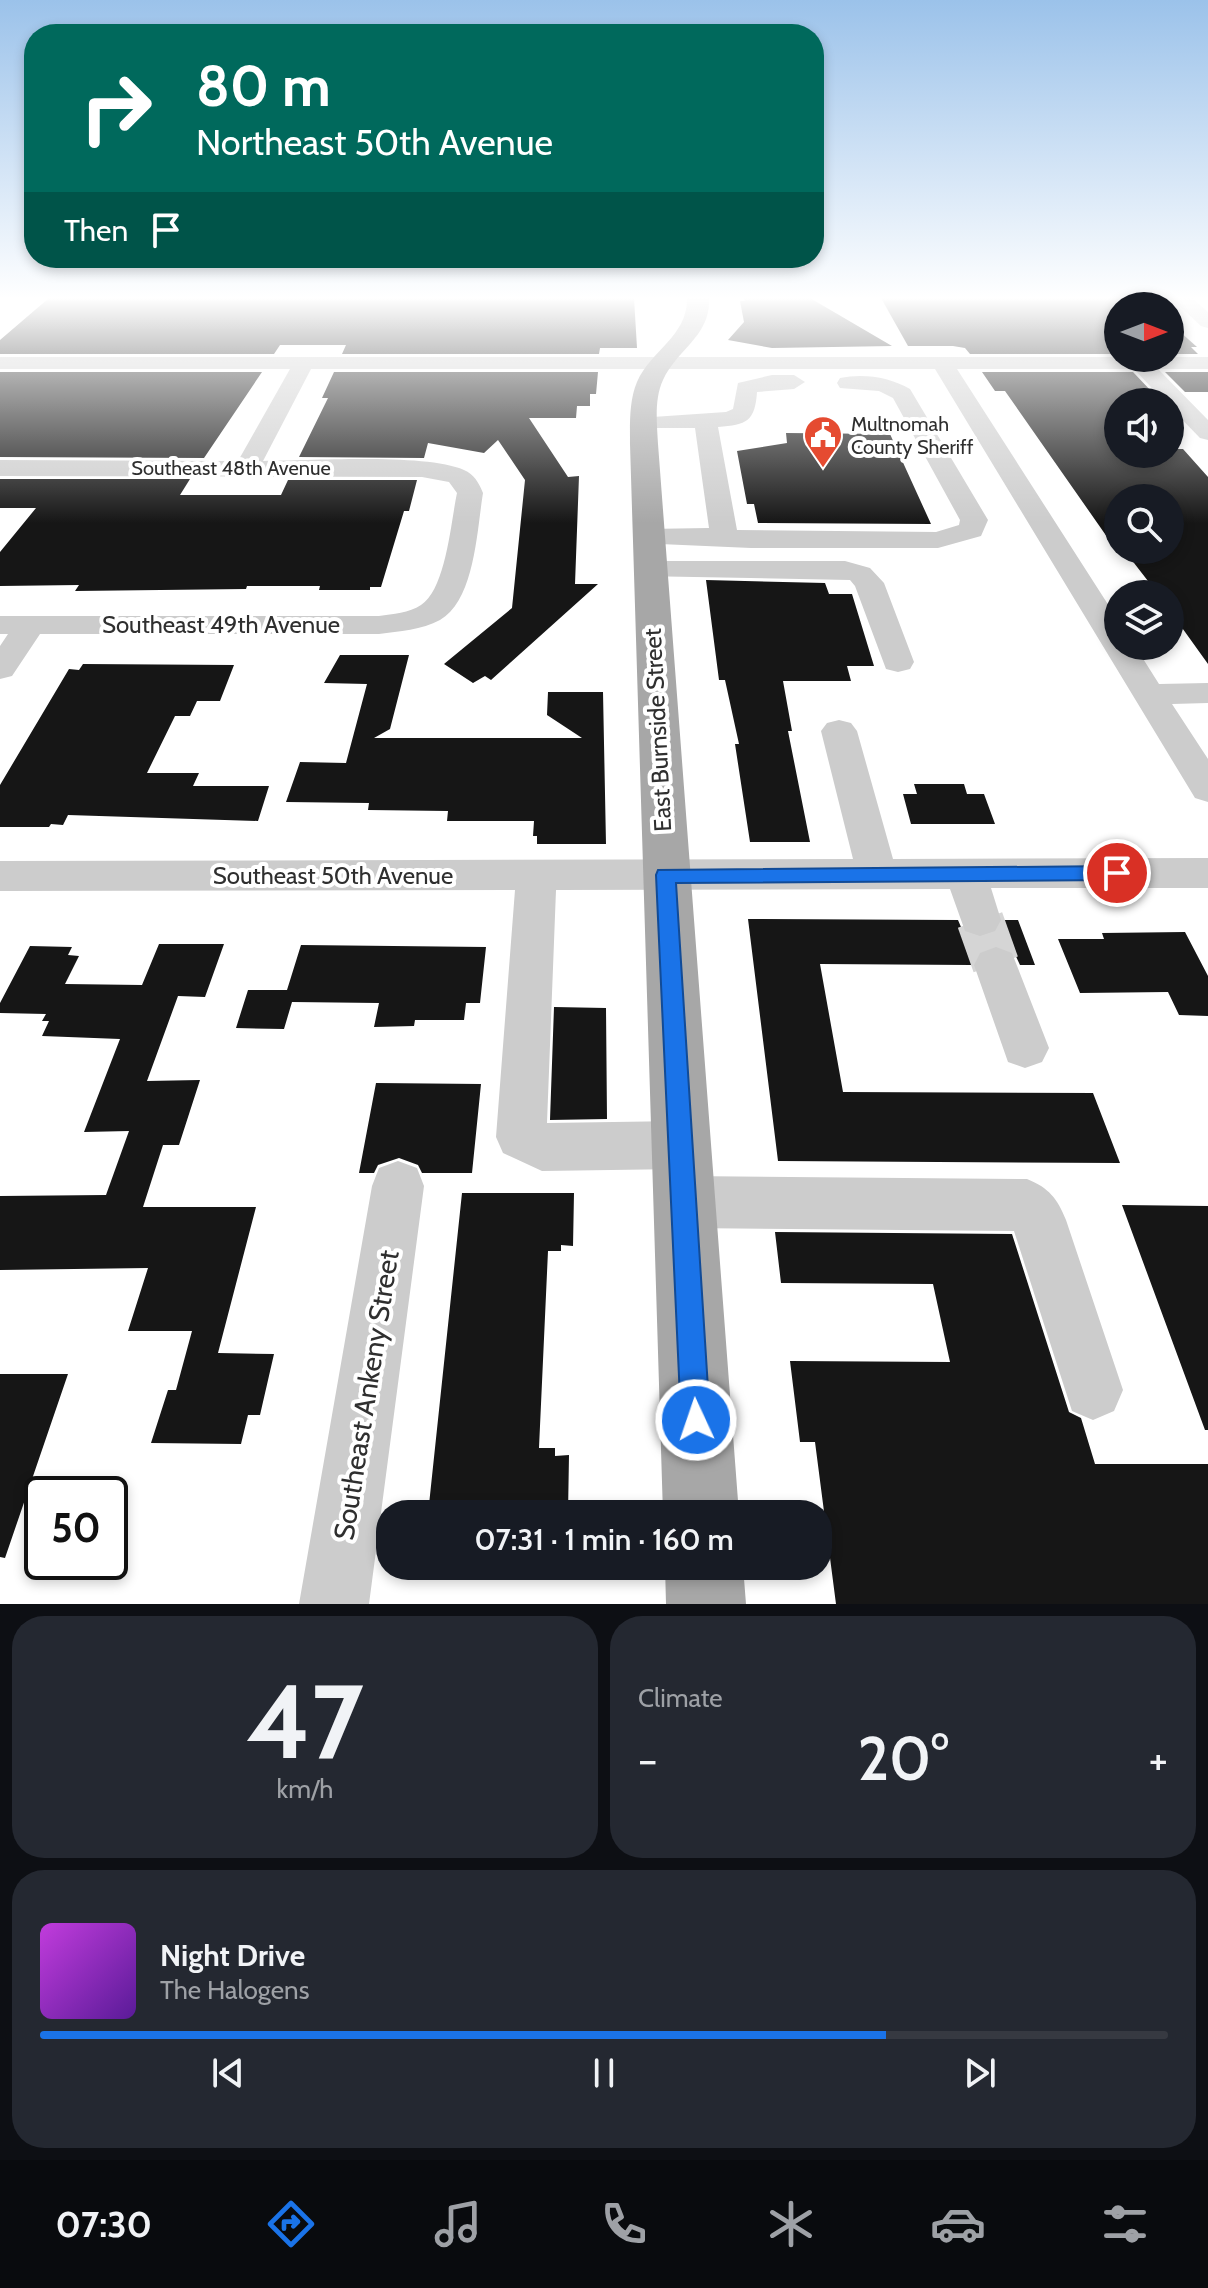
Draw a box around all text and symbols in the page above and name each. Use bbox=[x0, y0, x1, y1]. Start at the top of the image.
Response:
text: 80 m bbox=[196, 52, 331, 120]
icon: right bbox=[64, 56, 168, 160]
text: Northeast 50th Avenue bbox=[196, 120, 553, 164]
icon: arrive bbox=[144, 208, 188, 252]
text: Then bbox=[64, 212, 128, 249]
north arrow bbox=[1104, 292, 1184, 372]
map controls bbox=[1104, 292, 1184, 660]
button: sound bbox=[1104, 388, 1184, 468]
place label: Multnomah County Sheriff bbox=[851, 412, 974, 459]
public building icon: Multnomah County Sheriff bbox=[802, 414, 844, 469]
street label: Southeast 48th Avenue bbox=[131, 456, 331, 480]
button: search bbox=[1104, 484, 1184, 564]
button: layers bbox=[1104, 580, 1184, 660]
street label: Southeast 49th Avenue bbox=[102, 610, 340, 639]
street label: East Burnside Street bbox=[638, 628, 677, 833]
pin bbox=[1083, 839, 1151, 907]
icon: arrive bbox=[1095, 851, 1139, 895]
street label: Southeast 50th Avenue bbox=[213, 861, 453, 890]
street label: Southeast Ankeny Street bbox=[326, 1248, 406, 1542]
position arrow bbox=[654, 1378, 738, 1462]
speed limit sign: 50 bbox=[24, 1476, 128, 1580]
text: 07:31 · 1 min · 160 m bbox=[474, 1521, 734, 1558]
text: 47 bbox=[246, 1658, 364, 1784]
text: Climate bbox=[638, 1682, 723, 1714]
text: 20° bbox=[857, 1722, 949, 1795]
text: − bbox=[638, 1733, 657, 1786]
text: + bbox=[1149, 1733, 1168, 1786]
text: km/h bbox=[277, 1773, 333, 1805]
text: Night Drive bbox=[160, 1937, 305, 1974]
text: The Halogens bbox=[160, 1974, 309, 2006]
icon: previous bbox=[206, 2051, 250, 2095]
icon: pause bbox=[582, 2051, 626, 2095]
icon: next bbox=[958, 2051, 1002, 2095]
icon: directions bbox=[263, 2196, 319, 2252]
icon: music bbox=[430, 2196, 486, 2252]
icon: phone bbox=[596, 2196, 652, 2252]
icon: climate bbox=[763, 2196, 819, 2252]
icon: car bbox=[930, 2196, 986, 2252]
icon: filters bbox=[1097, 2196, 1153, 2252]
text: 07:30 bbox=[55, 2202, 152, 2246]

